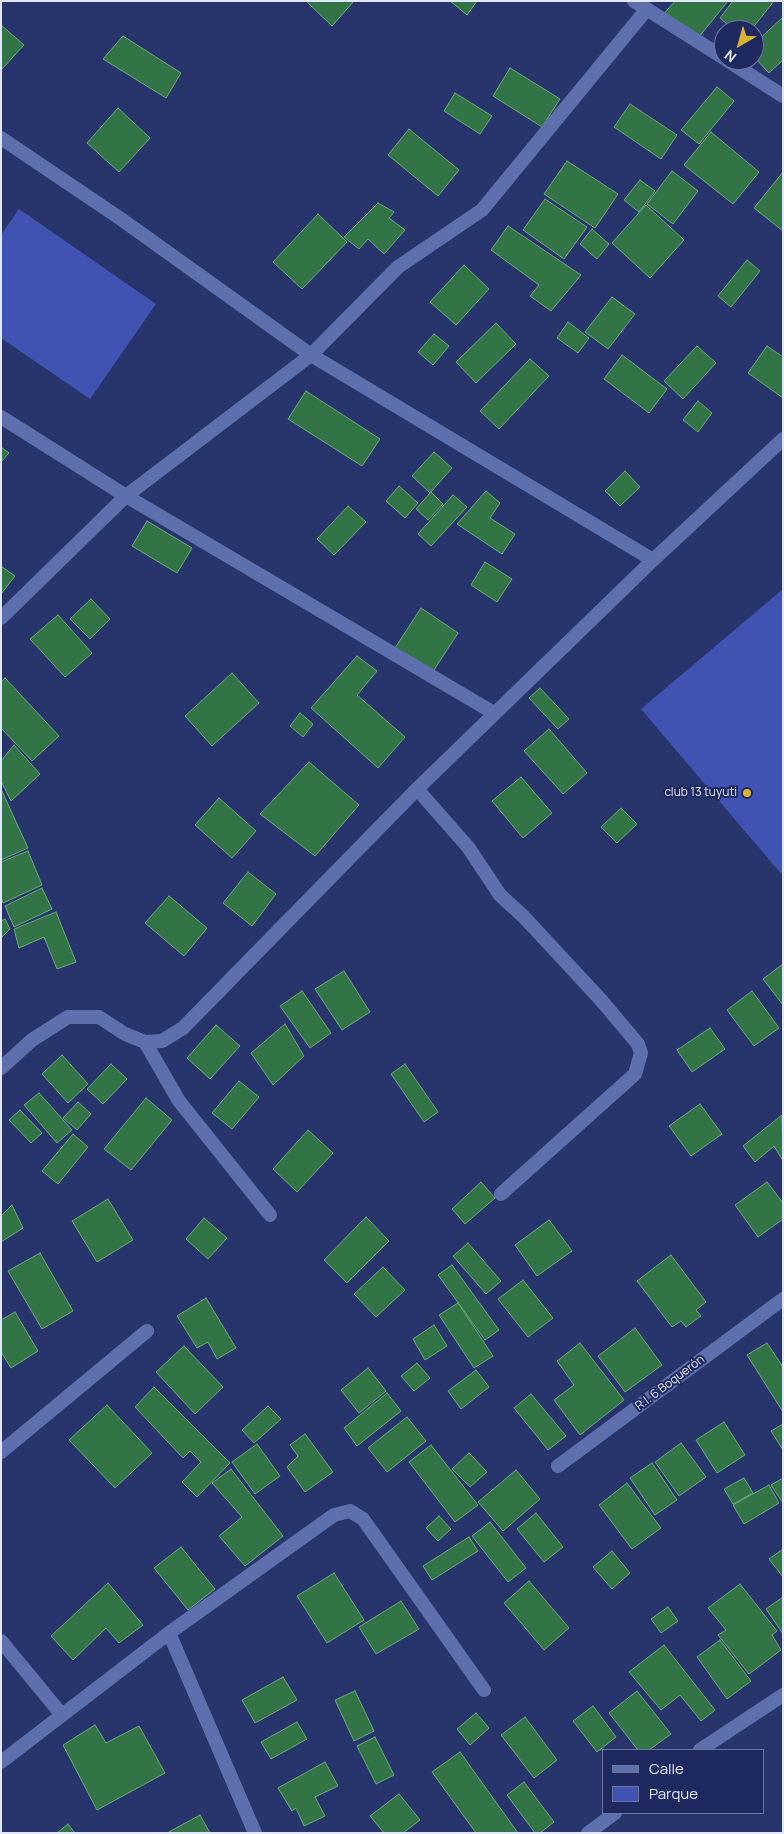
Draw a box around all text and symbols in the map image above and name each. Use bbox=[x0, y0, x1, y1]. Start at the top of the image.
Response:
north arrow bbox=[714, 20, 764, 70]
text: N bbox=[720, 46, 740, 67]
place label: club 13 tuyuti bbox=[664, 786, 737, 800]
marker: club 13 tuyuti bbox=[741, 787, 753, 799]
street label: R.I. 6 Boquerón bbox=[633, 1352, 707, 1414]
legend bbox=[602, 1749, 764, 1814]
text: Calle bbox=[649, 1758, 684, 1779]
text: Parque bbox=[649, 1783, 698, 1804]

